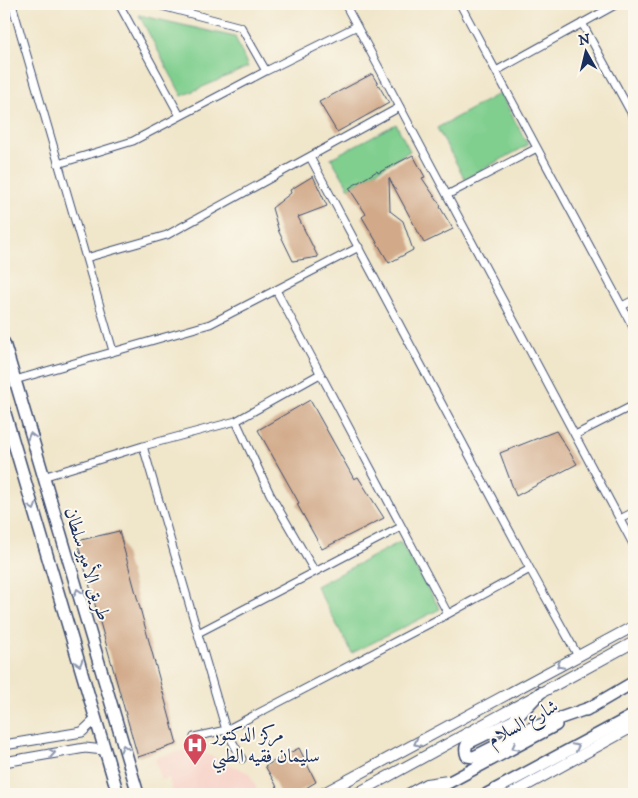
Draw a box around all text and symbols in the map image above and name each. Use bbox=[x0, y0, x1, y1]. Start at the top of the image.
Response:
north arrow bbox=[560, 28, 610, 78]
text: N bbox=[577, 30, 592, 50]
one-way arrow bbox=[27, 433, 37, 441]
one-way arrow bbox=[27, 502, 37, 511]
street label: طريق الأمير سلطان bbox=[59, 504, 118, 623]
one-way arrow bbox=[73, 588, 83, 597]
one-way arrow bbox=[73, 658, 83, 666]
one-way arrow bbox=[557, 659, 566, 669]
street label: شارع السلام bbox=[484, 695, 564, 755]
place label: مركز الدكتور سليمان فقيه الطبي bbox=[210, 723, 320, 774]
hospital icon: مركز الدكتور سليمان فقيه الطبي bbox=[182, 732, 208, 766]
one-way arrow bbox=[414, 737, 423, 747]
one-way arrow bbox=[511, 741, 520, 751]
one-way arrow bbox=[571, 743, 580, 753]
one-way arrow bbox=[120, 744, 130, 752]
one-way arrow bbox=[47, 749, 56, 759]

